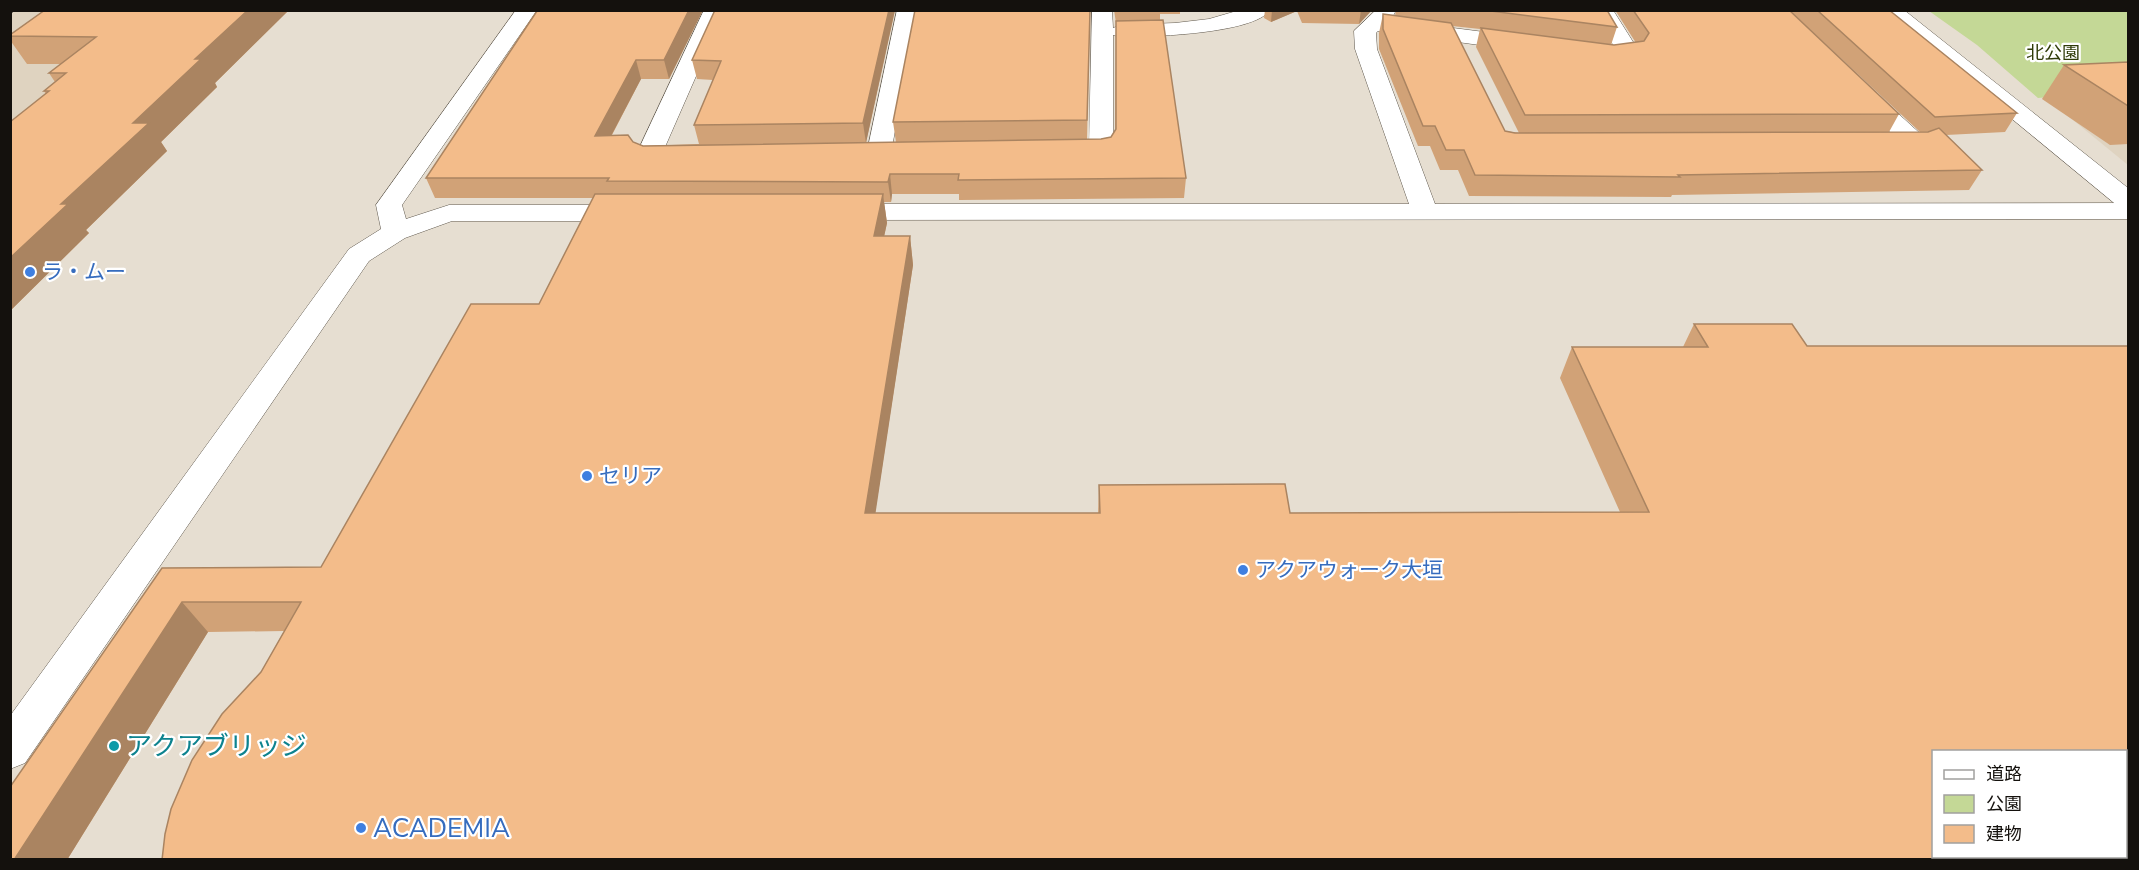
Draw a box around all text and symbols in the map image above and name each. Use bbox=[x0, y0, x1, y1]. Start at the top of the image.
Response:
park label: 北公園 bbox=[2026, 41, 2080, 65]
place label: ラ・ムー bbox=[42, 258, 126, 286]
marker: ラ・ムー bbox=[23, 265, 37, 279]
place label: セリア bbox=[599, 462, 662, 490]
marker: セリア bbox=[580, 469, 594, 483]
place label: アクアウォーク大垣 bbox=[1255, 556, 1443, 584]
marker: アクアウォーク大垣 bbox=[1236, 563, 1250, 577]
place label: アクアブリッジ bbox=[126, 729, 307, 764]
marker: アクアブリッジ bbox=[107, 739, 121, 753]
legend bbox=[1932, 750, 2127, 858]
text: 道路 bbox=[1986, 762, 2022, 786]
text: 公園 bbox=[1986, 792, 2022, 816]
place label: ACADEMIA bbox=[373, 811, 510, 846]
marker: ACADEMIA bbox=[354, 821, 368, 835]
text: 建物 bbox=[1986, 822, 2022, 846]

